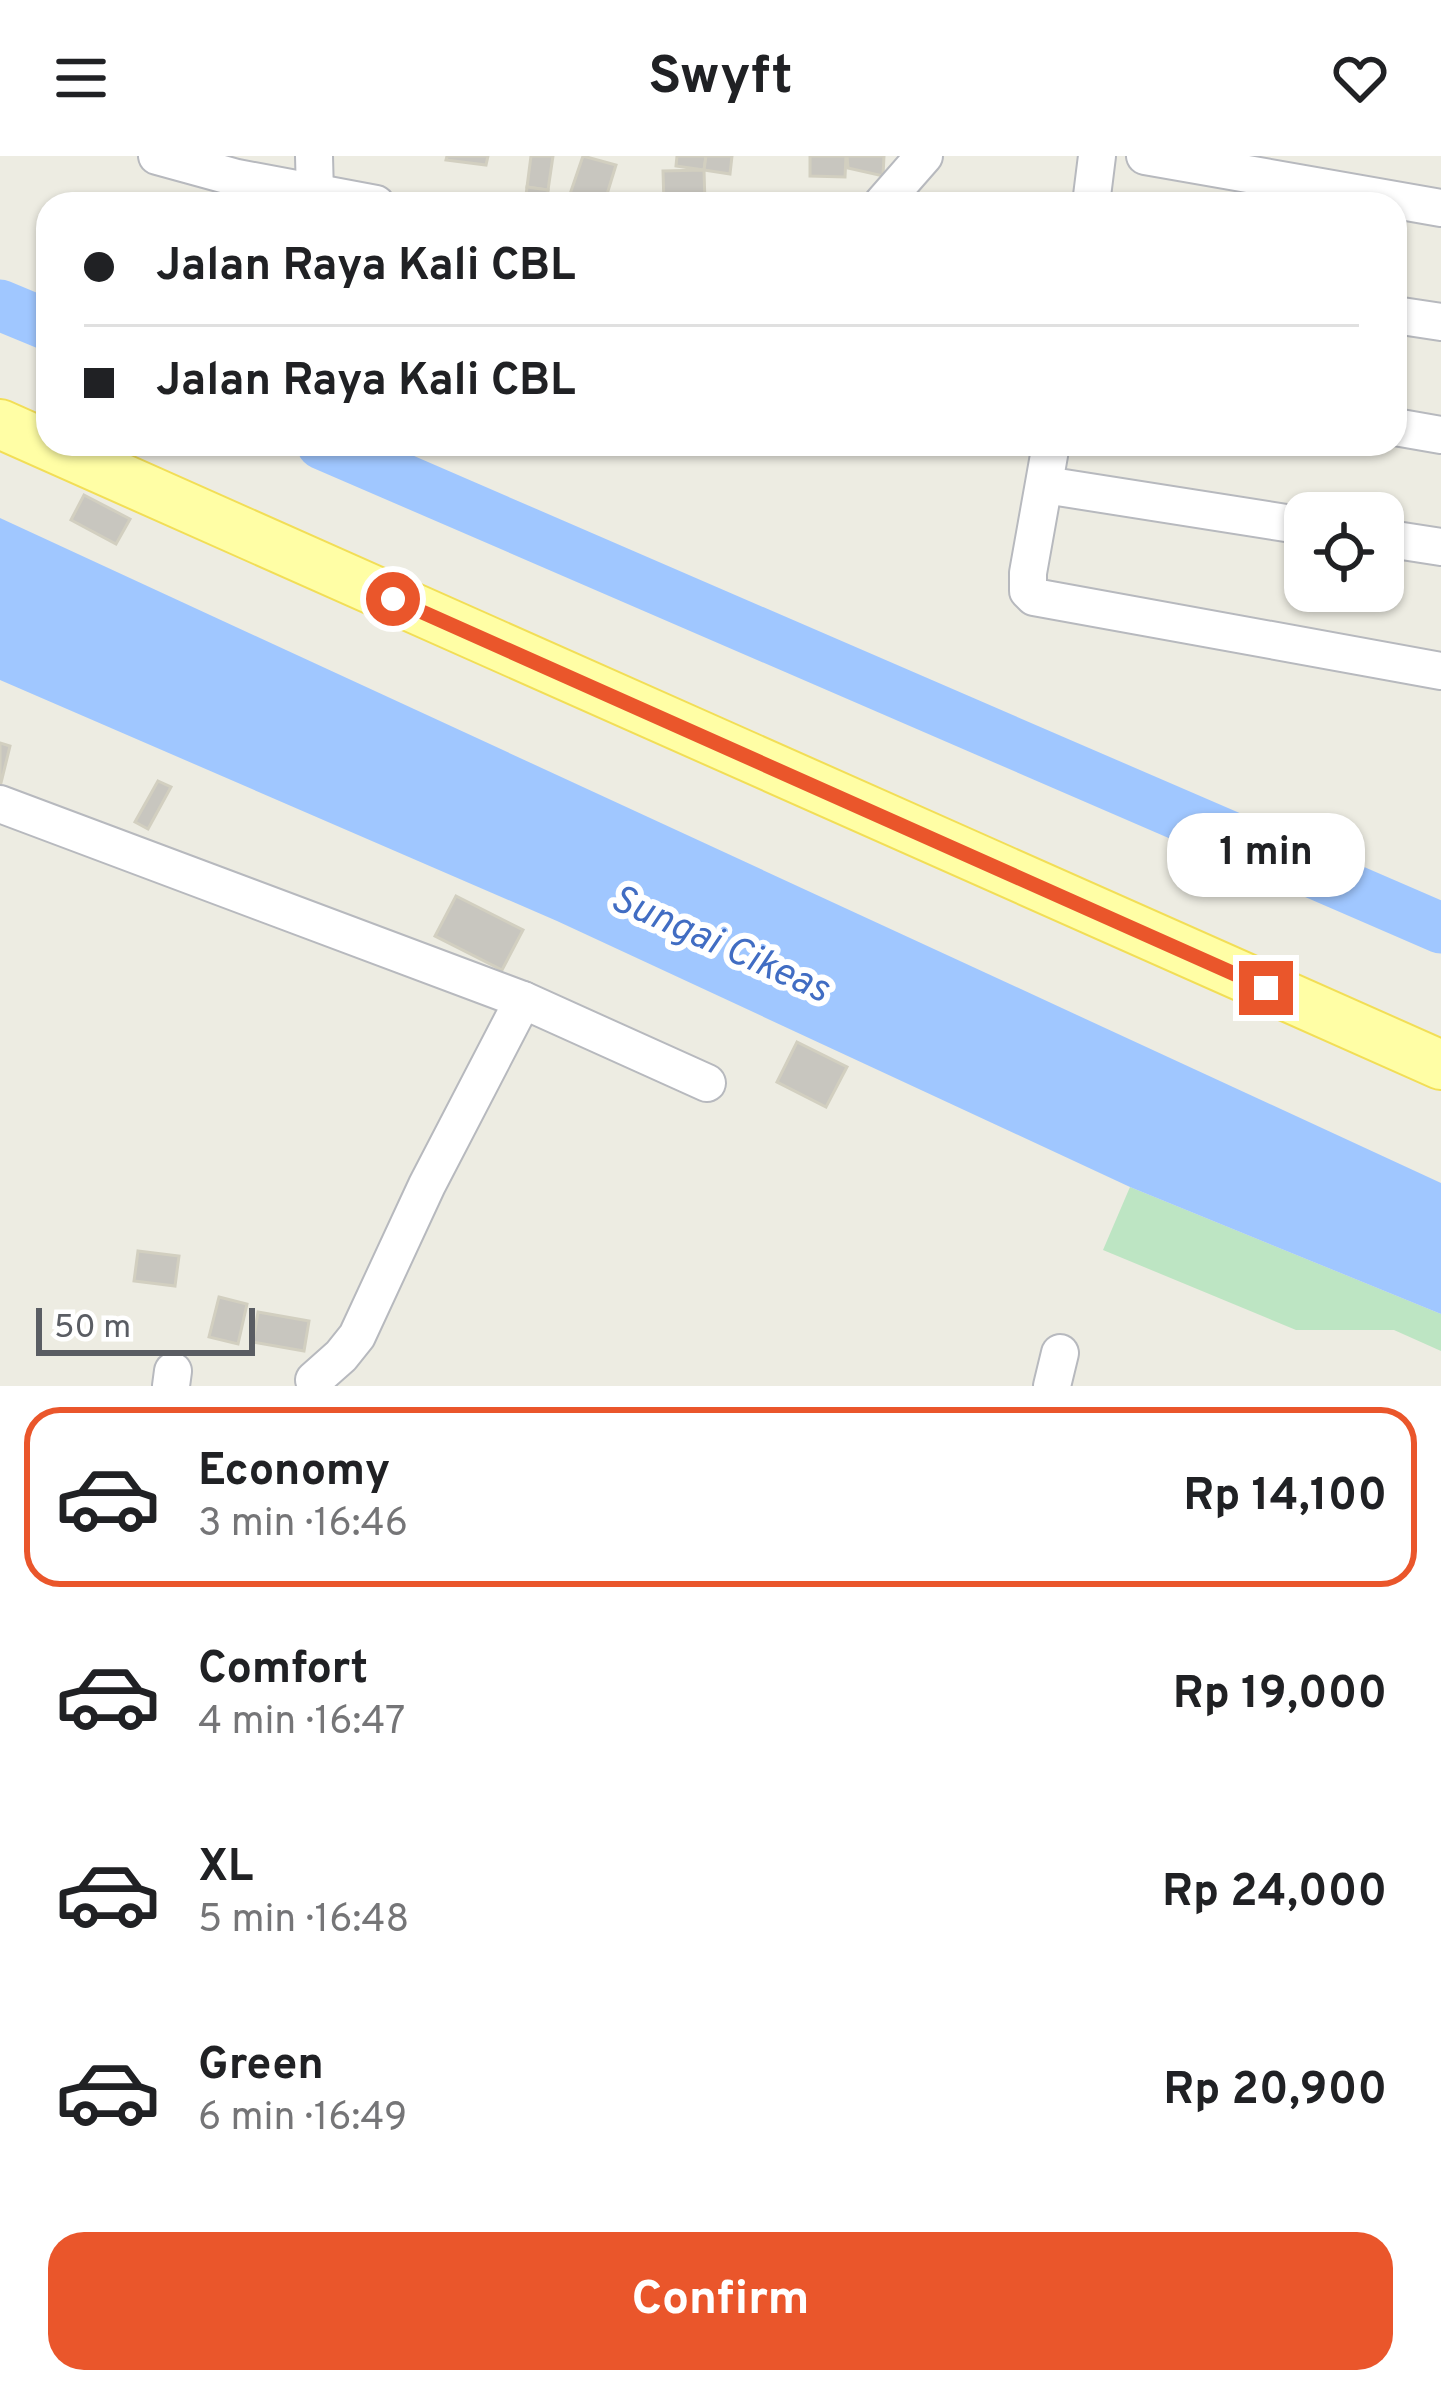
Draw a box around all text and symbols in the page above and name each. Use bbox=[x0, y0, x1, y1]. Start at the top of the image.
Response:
text: Swyft bbox=[648, 44, 793, 113]
icon: menu bbox=[48, 45, 114, 111]
icon: heart bbox=[1327, 45, 1393, 111]
text: Jalan Raya Kali CBL bbox=[156, 239, 575, 296]
text: Jalan Raya Kali CBL bbox=[156, 354, 575, 411]
map controls bbox=[1284, 492, 1404, 612]
button: locate bbox=[1284, 492, 1404, 612]
route start bbox=[366, 572, 420, 626]
callout: 1 min bbox=[1167, 814, 1365, 898]
text: 1 min bbox=[1219, 830, 1313, 879]
water label: Sungai Cikeas bbox=[602, 876, 837, 1017]
route end bbox=[1239, 961, 1293, 1015]
scale bar bbox=[36, 1302, 255, 1355]
text: 50 m bbox=[54, 1308, 131, 1350]
icon: car bbox=[54, 1443, 162, 1551]
text: Economy bbox=[198, 1444, 390, 1501]
text: Rp 14,100 bbox=[1183, 1469, 1387, 1526]
text: 3 min · 16:46 bbox=[198, 1501, 408, 1550]
icon: car bbox=[54, 1641, 162, 1749]
text: Comfort bbox=[198, 1642, 368, 1699]
text: Rp 19,000 bbox=[1173, 1667, 1387, 1724]
text: 4 min · 16:47 bbox=[198, 1699, 405, 1748]
icon: car bbox=[54, 1839, 162, 1947]
text: XL bbox=[198, 1840, 253, 1897]
text: Rp 24,000 bbox=[1162, 1865, 1387, 1922]
text: 5 min · 16:48 bbox=[198, 1897, 409, 1946]
icon: car bbox=[54, 2037, 162, 2145]
text: Green bbox=[198, 2038, 324, 2095]
text: Rp 20,900 bbox=[1163, 2063, 1387, 2120]
text: 6 min · 16:49 bbox=[198, 2095, 407, 2144]
button: Confirm bbox=[48, 2232, 1393, 2370]

